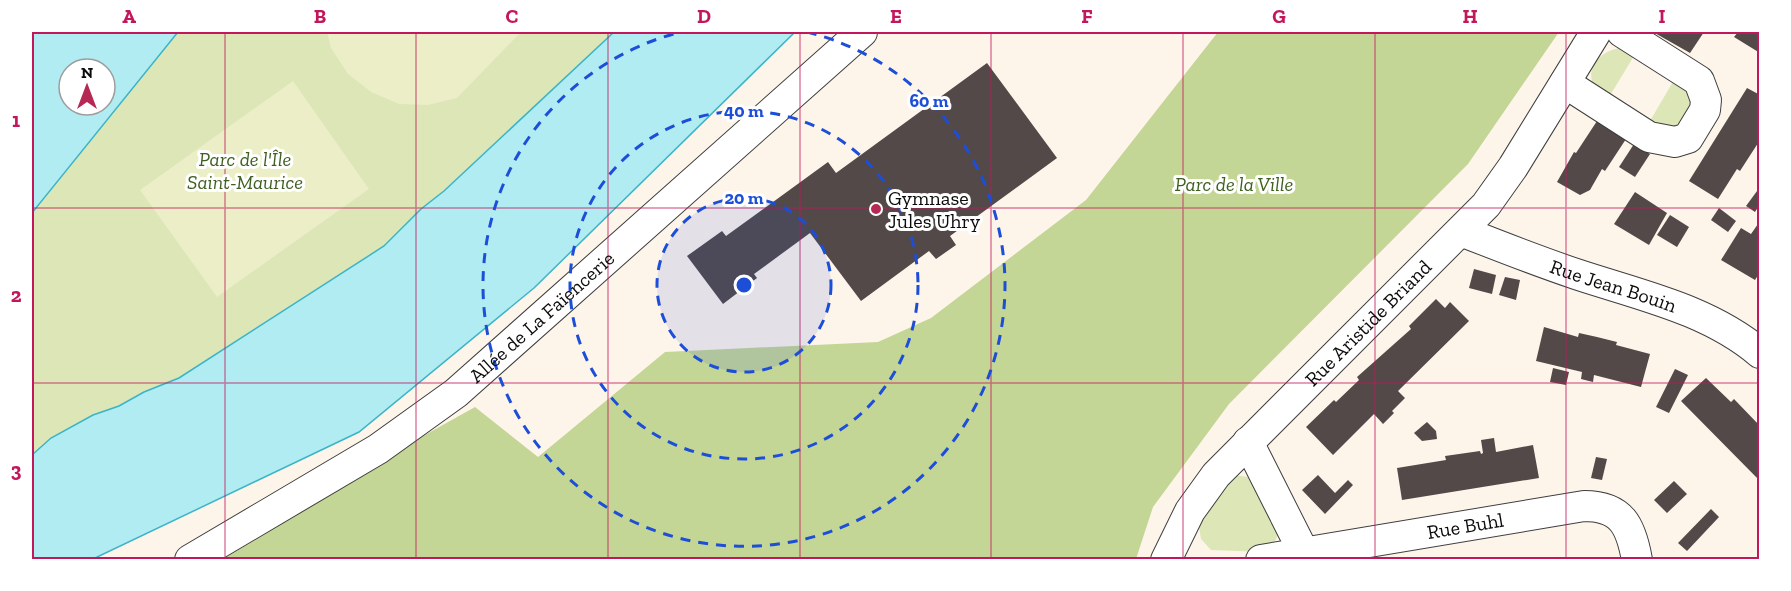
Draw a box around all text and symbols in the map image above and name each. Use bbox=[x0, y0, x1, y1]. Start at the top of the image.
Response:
text: A bbox=[122, 4, 136, 28]
text: B bbox=[314, 4, 326, 28]
text: C bbox=[506, 4, 519, 28]
text: D bbox=[697, 4, 711, 28]
text: E bbox=[890, 4, 902, 28]
text: F bbox=[1081, 4, 1093, 28]
text: G bbox=[1272, 4, 1286, 28]
text: H bbox=[1462, 4, 1478, 28]
text: I bbox=[1658, 4, 1666, 28]
north arrow bbox=[57, 57, 117, 117]
text: N bbox=[81, 63, 93, 82]
text: 60 m bbox=[909, 90, 949, 112]
text: 40 m bbox=[724, 100, 764, 122]
text: 1 bbox=[12, 108, 20, 132]
park label: Parc de l'Île Saint-Maurice bbox=[187, 147, 303, 194]
park label: Parc de la Ville bbox=[1175, 172, 1293, 196]
place label: Gymnase Jules Uhry bbox=[888, 186, 981, 233]
text: 20 m bbox=[724, 187, 764, 209]
marker: Gymnase Jules Uhry bbox=[869, 202, 883, 216]
street label: Allée de La Faïencerie bbox=[464, 246, 619, 388]
street label: Rue Jean Bouin bbox=[1547, 254, 1681, 318]
street label: Rue Aristide Briand bbox=[1300, 255, 1436, 391]
centre of rings bbox=[734, 275, 754, 295]
text: 2 bbox=[11, 283, 22, 307]
text: 3 bbox=[11, 458, 22, 482]
street label: Rue Buhl bbox=[1425, 508, 1505, 544]

